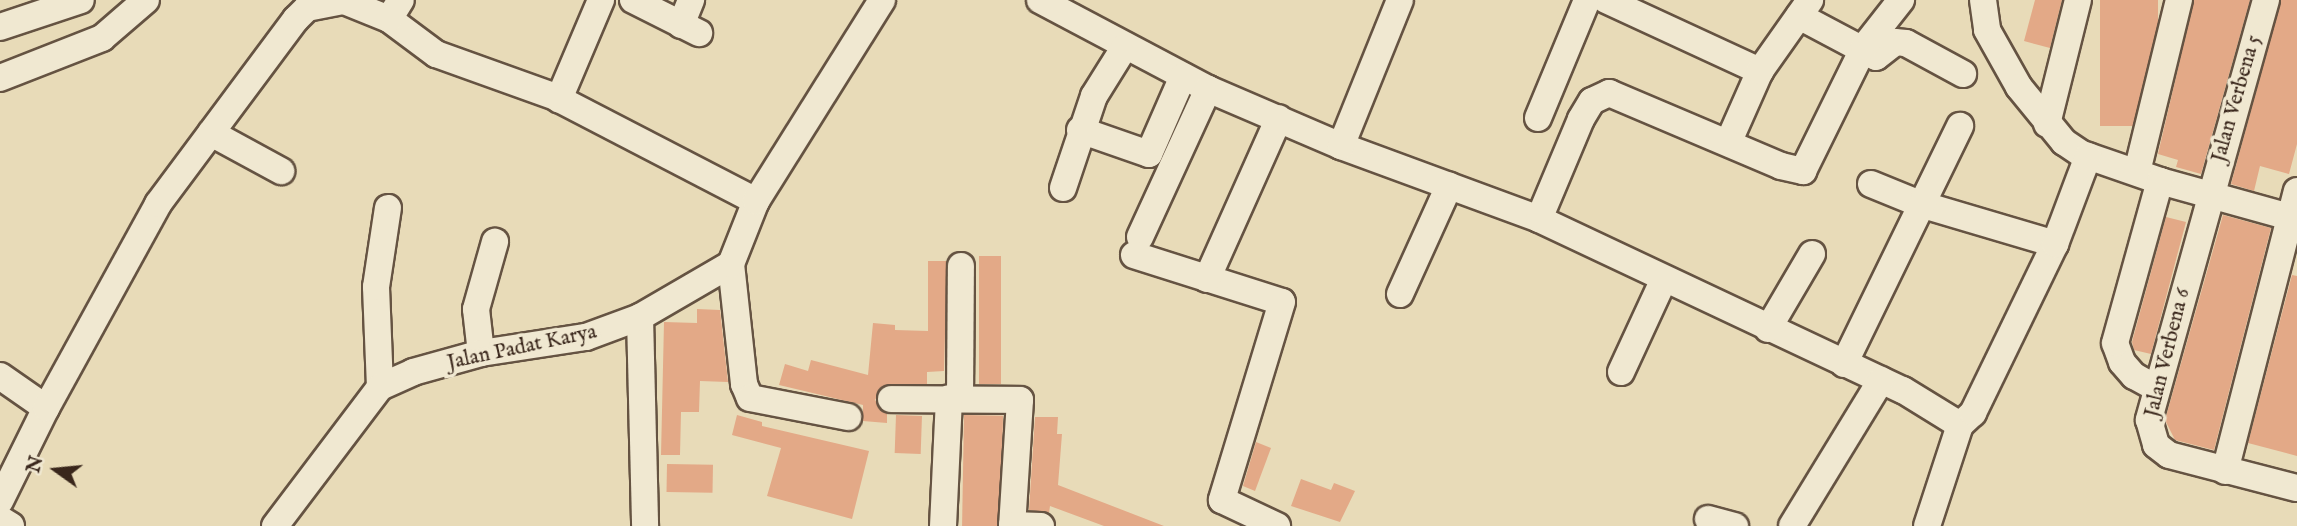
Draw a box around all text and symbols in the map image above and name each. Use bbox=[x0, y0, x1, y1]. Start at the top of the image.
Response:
street label: Jalan Verbena 5 bbox=[2207, 33, 2267, 165]
street label: Jalan Verbena 6 bbox=[2140, 286, 2196, 420]
street label: Jalan Padat Karya bbox=[445, 320, 599, 376]
north arrow bbox=[21, 435, 91, 505]
text: N bbox=[22, 454, 49, 476]

